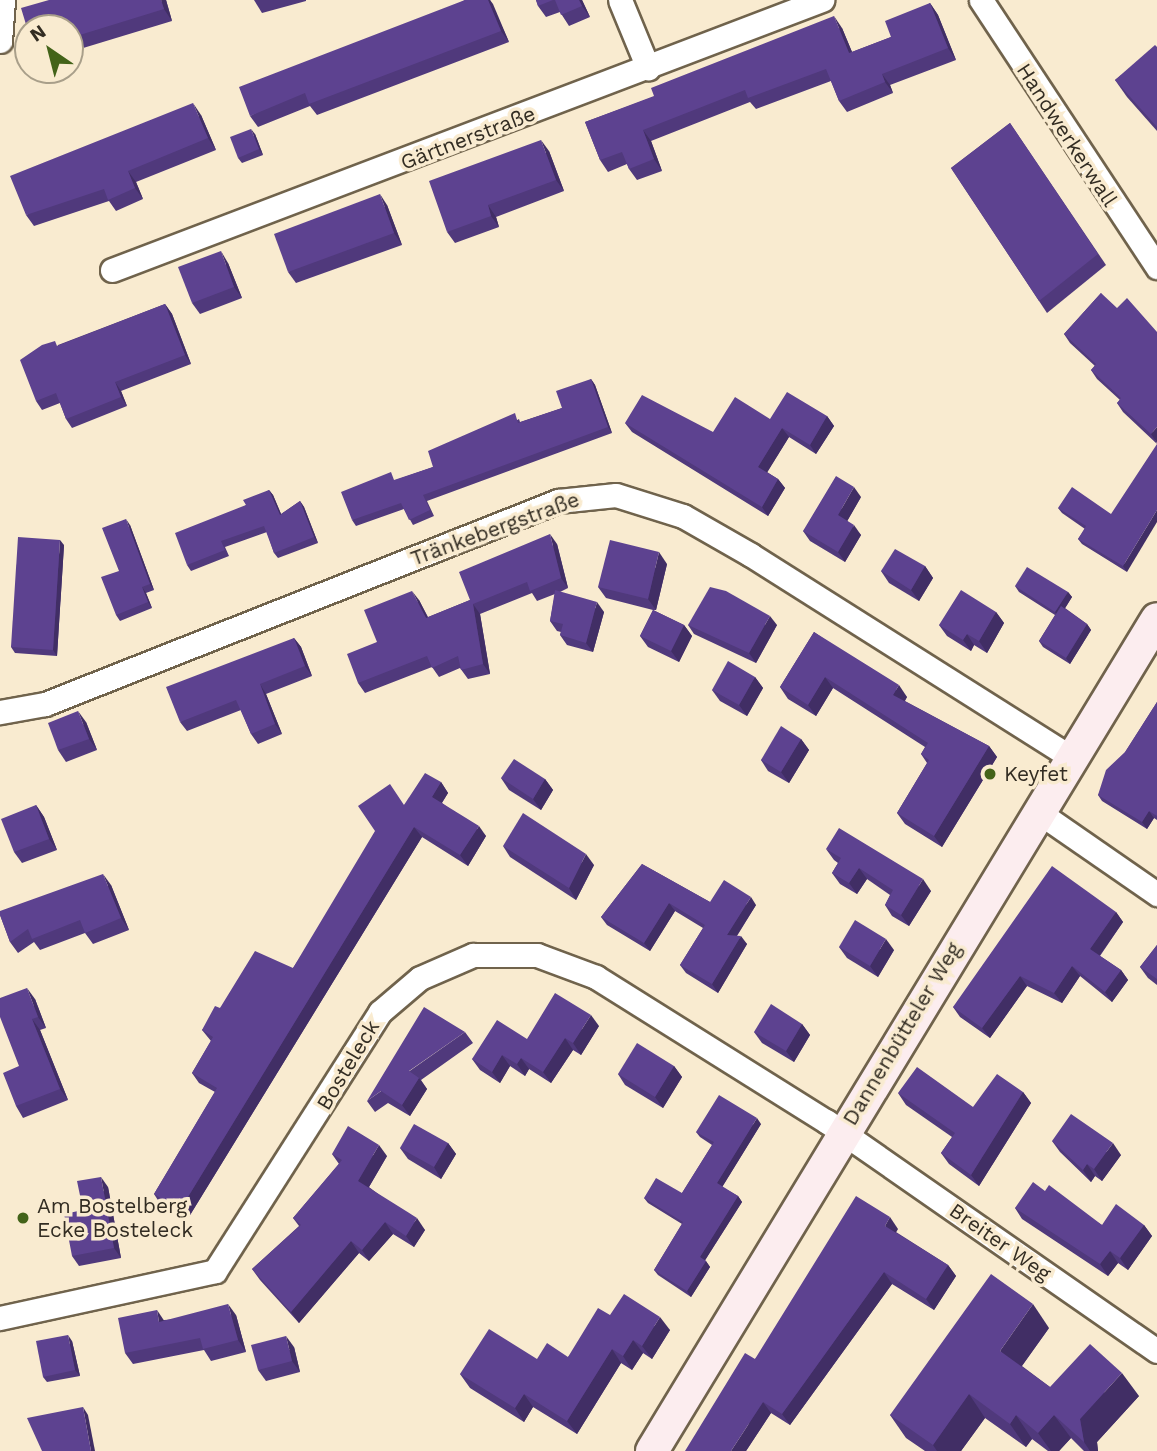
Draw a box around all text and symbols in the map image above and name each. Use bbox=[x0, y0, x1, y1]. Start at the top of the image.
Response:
north arrow bbox=[14, 14, 84, 84]
text: N bbox=[25, 20, 50, 46]
street label: Handwerkerwall bbox=[1011, 59, 1123, 211]
street label: Gärtnerstraße bbox=[397, 101, 539, 175]
street label: Tränkebergstraße bbox=[407, 487, 583, 571]
place label: Keyfet bbox=[1004, 761, 1068, 787]
marker: Keyfet bbox=[982, 766, 998, 782]
street label: Dannenbütteler Weg bbox=[837, 938, 967, 1130]
street label: Bosteleck bbox=[311, 1015, 385, 1115]
place label: Am Bostelberg Ecke Bosteleck bbox=[37, 1193, 193, 1243]
street label: Breiter Weg bbox=[944, 1198, 1056, 1286]
marker: Am Bostelberg Ecke Bosteleck bbox=[15, 1210, 31, 1226]

